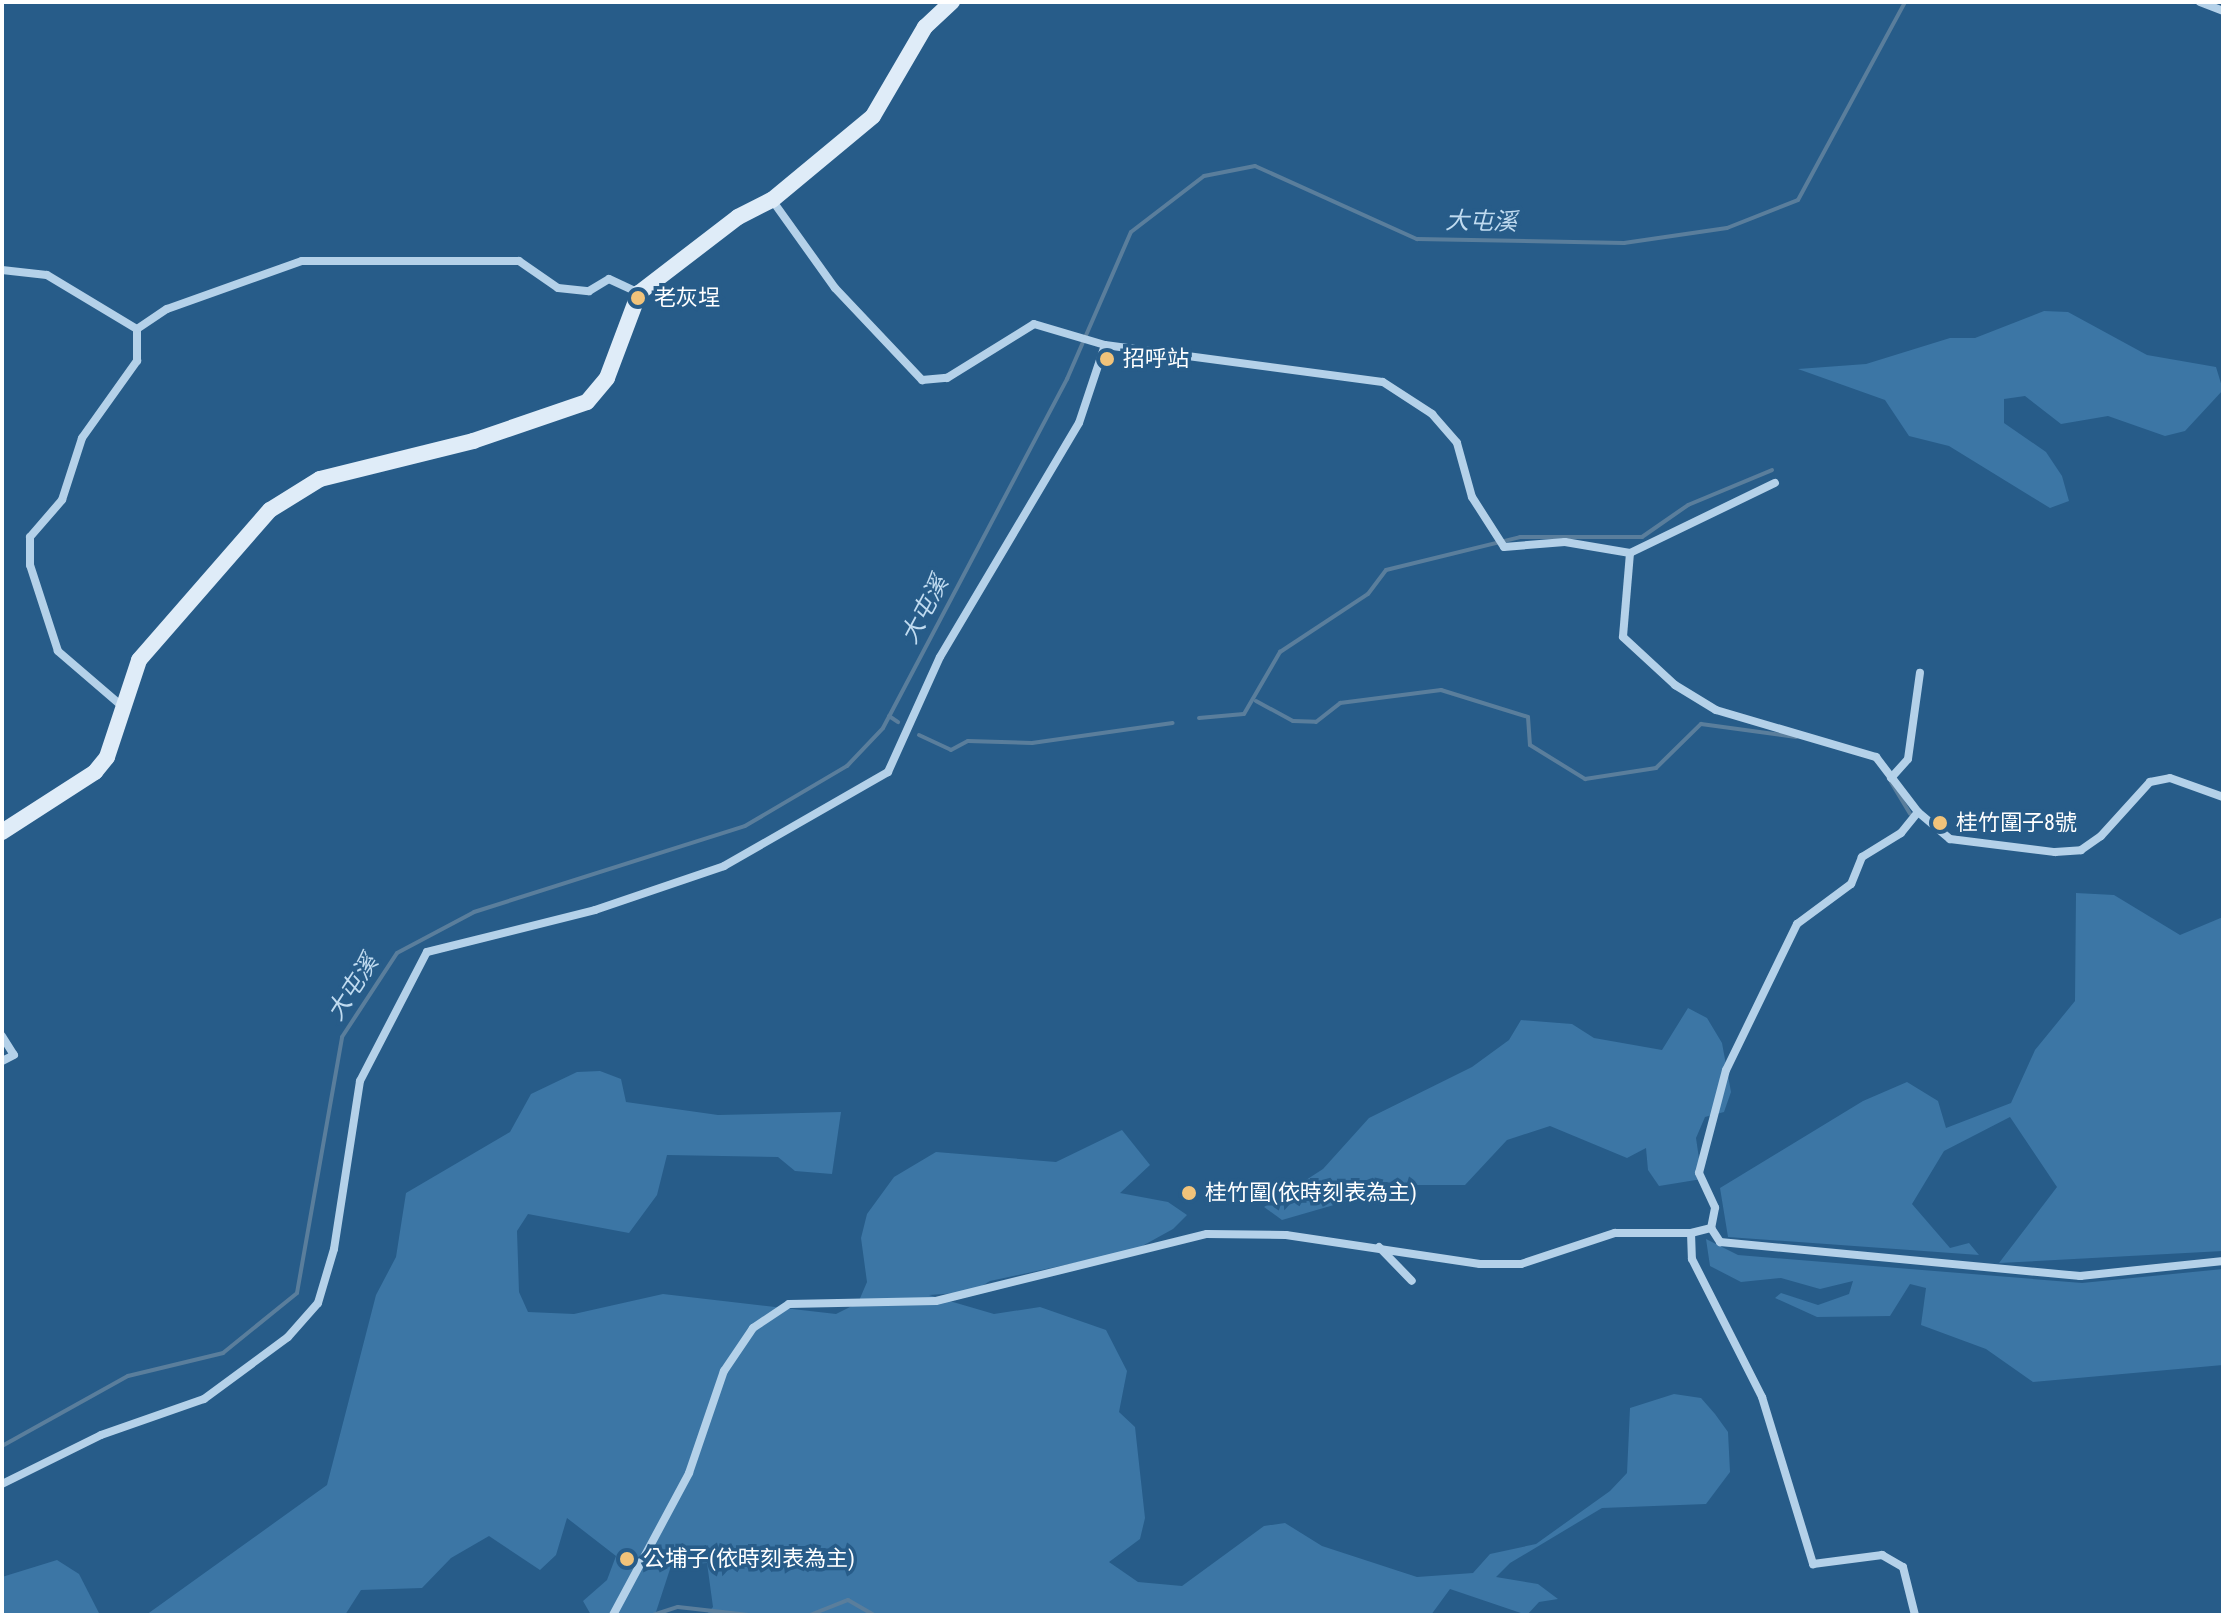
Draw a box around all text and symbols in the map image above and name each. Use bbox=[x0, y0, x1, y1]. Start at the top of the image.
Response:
water label: 大屯溪 bbox=[1445, 207, 1517, 237]
place label: 老灰埕 bbox=[654, 285, 720, 311]
marker: 老灰埕 bbox=[629, 289, 647, 307]
place label: 招呼站 bbox=[1123, 346, 1189, 372]
marker: 招呼站 bbox=[1098, 350, 1116, 368]
water label: 大屯溪 bbox=[895, 571, 955, 649]
place label: 桂竹圍子8號 bbox=[1956, 810, 2077, 836]
marker: 桂竹圍子8號 bbox=[1931, 814, 1949, 832]
water label: 大屯溪 bbox=[321, 950, 385, 1026]
place label: 桂竹圍(依時刻表為主) bbox=[1205, 1180, 1417, 1206]
marker: 桂竹圍(依時刻表為主) bbox=[1180, 1184, 1198, 1202]
place label: 公埔子(依時刻表為主) bbox=[643, 1546, 855, 1572]
marker: 公埔子(依時刻表為主) bbox=[618, 1550, 636, 1568]

